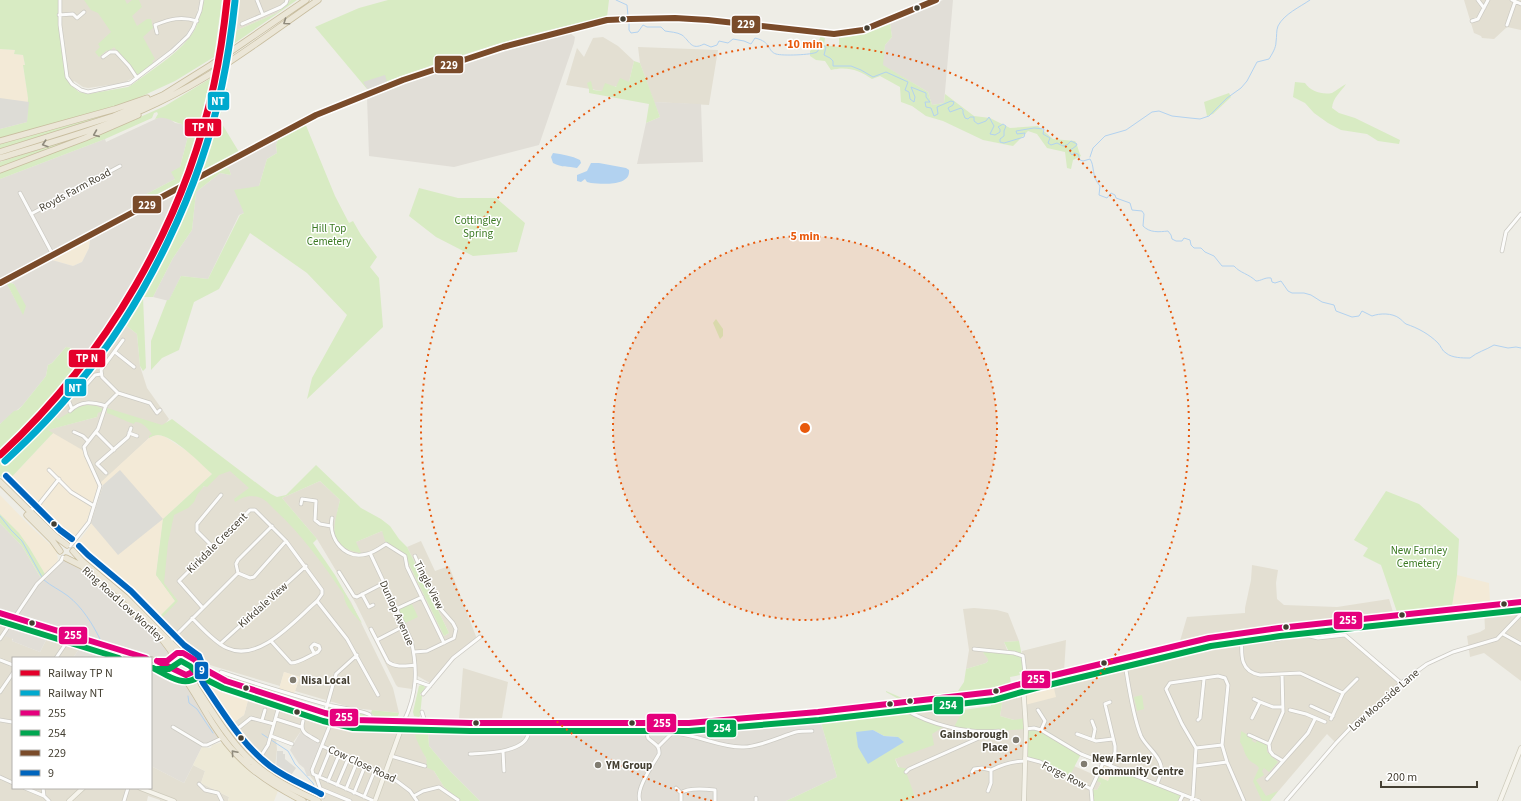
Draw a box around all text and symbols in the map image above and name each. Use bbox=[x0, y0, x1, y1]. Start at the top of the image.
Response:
unlabelled marker bbox=[912, 3, 922, 13]
unlabelled marker bbox=[618, 14, 628, 24]
line badge: 229 bbox=[731, 15, 761, 34]
one-way arrow bbox=[283, 17, 290, 24]
text: 229 bbox=[737, 17, 755, 32]
unlabelled marker bbox=[862, 23, 872, 33]
text: 10 min bbox=[787, 36, 823, 53]
line badge: 229 bbox=[434, 55, 464, 74]
text: 229 bbox=[440, 58, 458, 73]
line badge: NT bbox=[207, 91, 230, 111]
text: NT bbox=[211, 94, 225, 109]
line badge: TP N bbox=[184, 118, 222, 137]
text: TP N bbox=[192, 120, 214, 135]
one-way arrow bbox=[92, 129, 100, 137]
one-way arrow bbox=[41, 139, 48, 148]
street label: Royds Farm Road bbox=[36, 165, 114, 215]
line badge: 229 bbox=[132, 195, 162, 214]
text: 229 bbox=[138, 198, 156, 213]
park label: Cottingley Spring bbox=[455, 213, 502, 241]
park label: Hill Top Cemetery bbox=[307, 221, 351, 249]
text: 5 min bbox=[790, 228, 820, 245]
line badge: TP N bbox=[68, 349, 106, 368]
text: TP N bbox=[76, 351, 98, 366]
line badge: NT bbox=[64, 378, 87, 397]
text: NT bbox=[68, 381, 82, 396]
centre of rings bbox=[798, 421, 812, 435]
street label: Kirkdale Crescent bbox=[183, 509, 251, 577]
unlabelled marker bbox=[49, 519, 59, 529]
park label: New Farnley Cemetery bbox=[1391, 543, 1447, 571]
street label: Tingle View bbox=[410, 558, 448, 612]
street label: Ring Road Low Wortley bbox=[79, 563, 167, 645]
street label: Dunlop Avenue bbox=[376, 578, 418, 648]
street label: Kirkdale View bbox=[235, 579, 291, 631]
unlabelled marker bbox=[1499, 599, 1509, 609]
unlabelled marker bbox=[1397, 610, 1407, 620]
line badge: 255 bbox=[1333, 611, 1363, 630]
text: 255 bbox=[1339, 613, 1357, 628]
unlabelled marker bbox=[27, 618, 37, 628]
unlabelled marker bbox=[1281, 622, 1291, 632]
line badge: 255 bbox=[58, 626, 88, 645]
text: 255 bbox=[64, 628, 82, 643]
legend bbox=[12, 657, 152, 789]
unlabelled marker bbox=[1099, 658, 1109, 668]
line badge: 9 bbox=[194, 661, 209, 680]
text: 9 bbox=[199, 663, 205, 678]
text: Railway TP N bbox=[48, 665, 113, 682]
street label: Low Moorside Lane bbox=[1346, 665, 1423, 735]
line badge: 255 bbox=[1021, 670, 1051, 689]
text: 255 bbox=[1027, 672, 1045, 687]
place label: Nisa Local bbox=[301, 673, 351, 688]
marker: Nisa Local bbox=[288, 675, 298, 685]
unlabelled marker bbox=[241, 683, 251, 693]
text: Railway NT bbox=[48, 685, 104, 702]
unlabelled marker bbox=[991, 686, 1001, 696]
unlabelled marker bbox=[905, 696, 915, 706]
line badge: 254 bbox=[933, 696, 964, 715]
text: 254 bbox=[939, 698, 957, 713]
unlabelled marker bbox=[885, 699, 895, 709]
text: 255 bbox=[48, 705, 66, 722]
unlabelled marker bbox=[292, 707, 302, 717]
line badge: 255 bbox=[329, 708, 359, 727]
text: 255 bbox=[335, 710, 353, 725]
line badge: 255 bbox=[646, 713, 677, 733]
text: 255 bbox=[653, 716, 671, 731]
unlabelled marker bbox=[471, 718, 481, 728]
unlabelled marker bbox=[627, 718, 637, 728]
line badge: 254 bbox=[706, 719, 737, 738]
text: 254 bbox=[713, 721, 731, 736]
text: 254 bbox=[48, 725, 66, 742]
place label: Gainsborough Place bbox=[940, 727, 1008, 755]
unlabelled marker bbox=[236, 733, 246, 743]
marker: Gainsborough Place bbox=[1011, 735, 1021, 745]
street label: Cow Close Road bbox=[326, 742, 398, 786]
text: 229 bbox=[48, 745, 66, 762]
one-way arrow bbox=[232, 750, 239, 757]
place label: New Farnley Community Centre bbox=[1092, 751, 1184, 779]
street label: Forge Row bbox=[1039, 757, 1089, 793]
place label: YM Group bbox=[605, 758, 652, 773]
marker: New Farnley Community Centre bbox=[1079, 759, 1089, 769]
marker: YM Group bbox=[593, 760, 603, 770]
scale bar bbox=[1381, 763, 1477, 789]
text: 9 bbox=[48, 765, 54, 782]
text: 200 m bbox=[1387, 769, 1417, 786]

